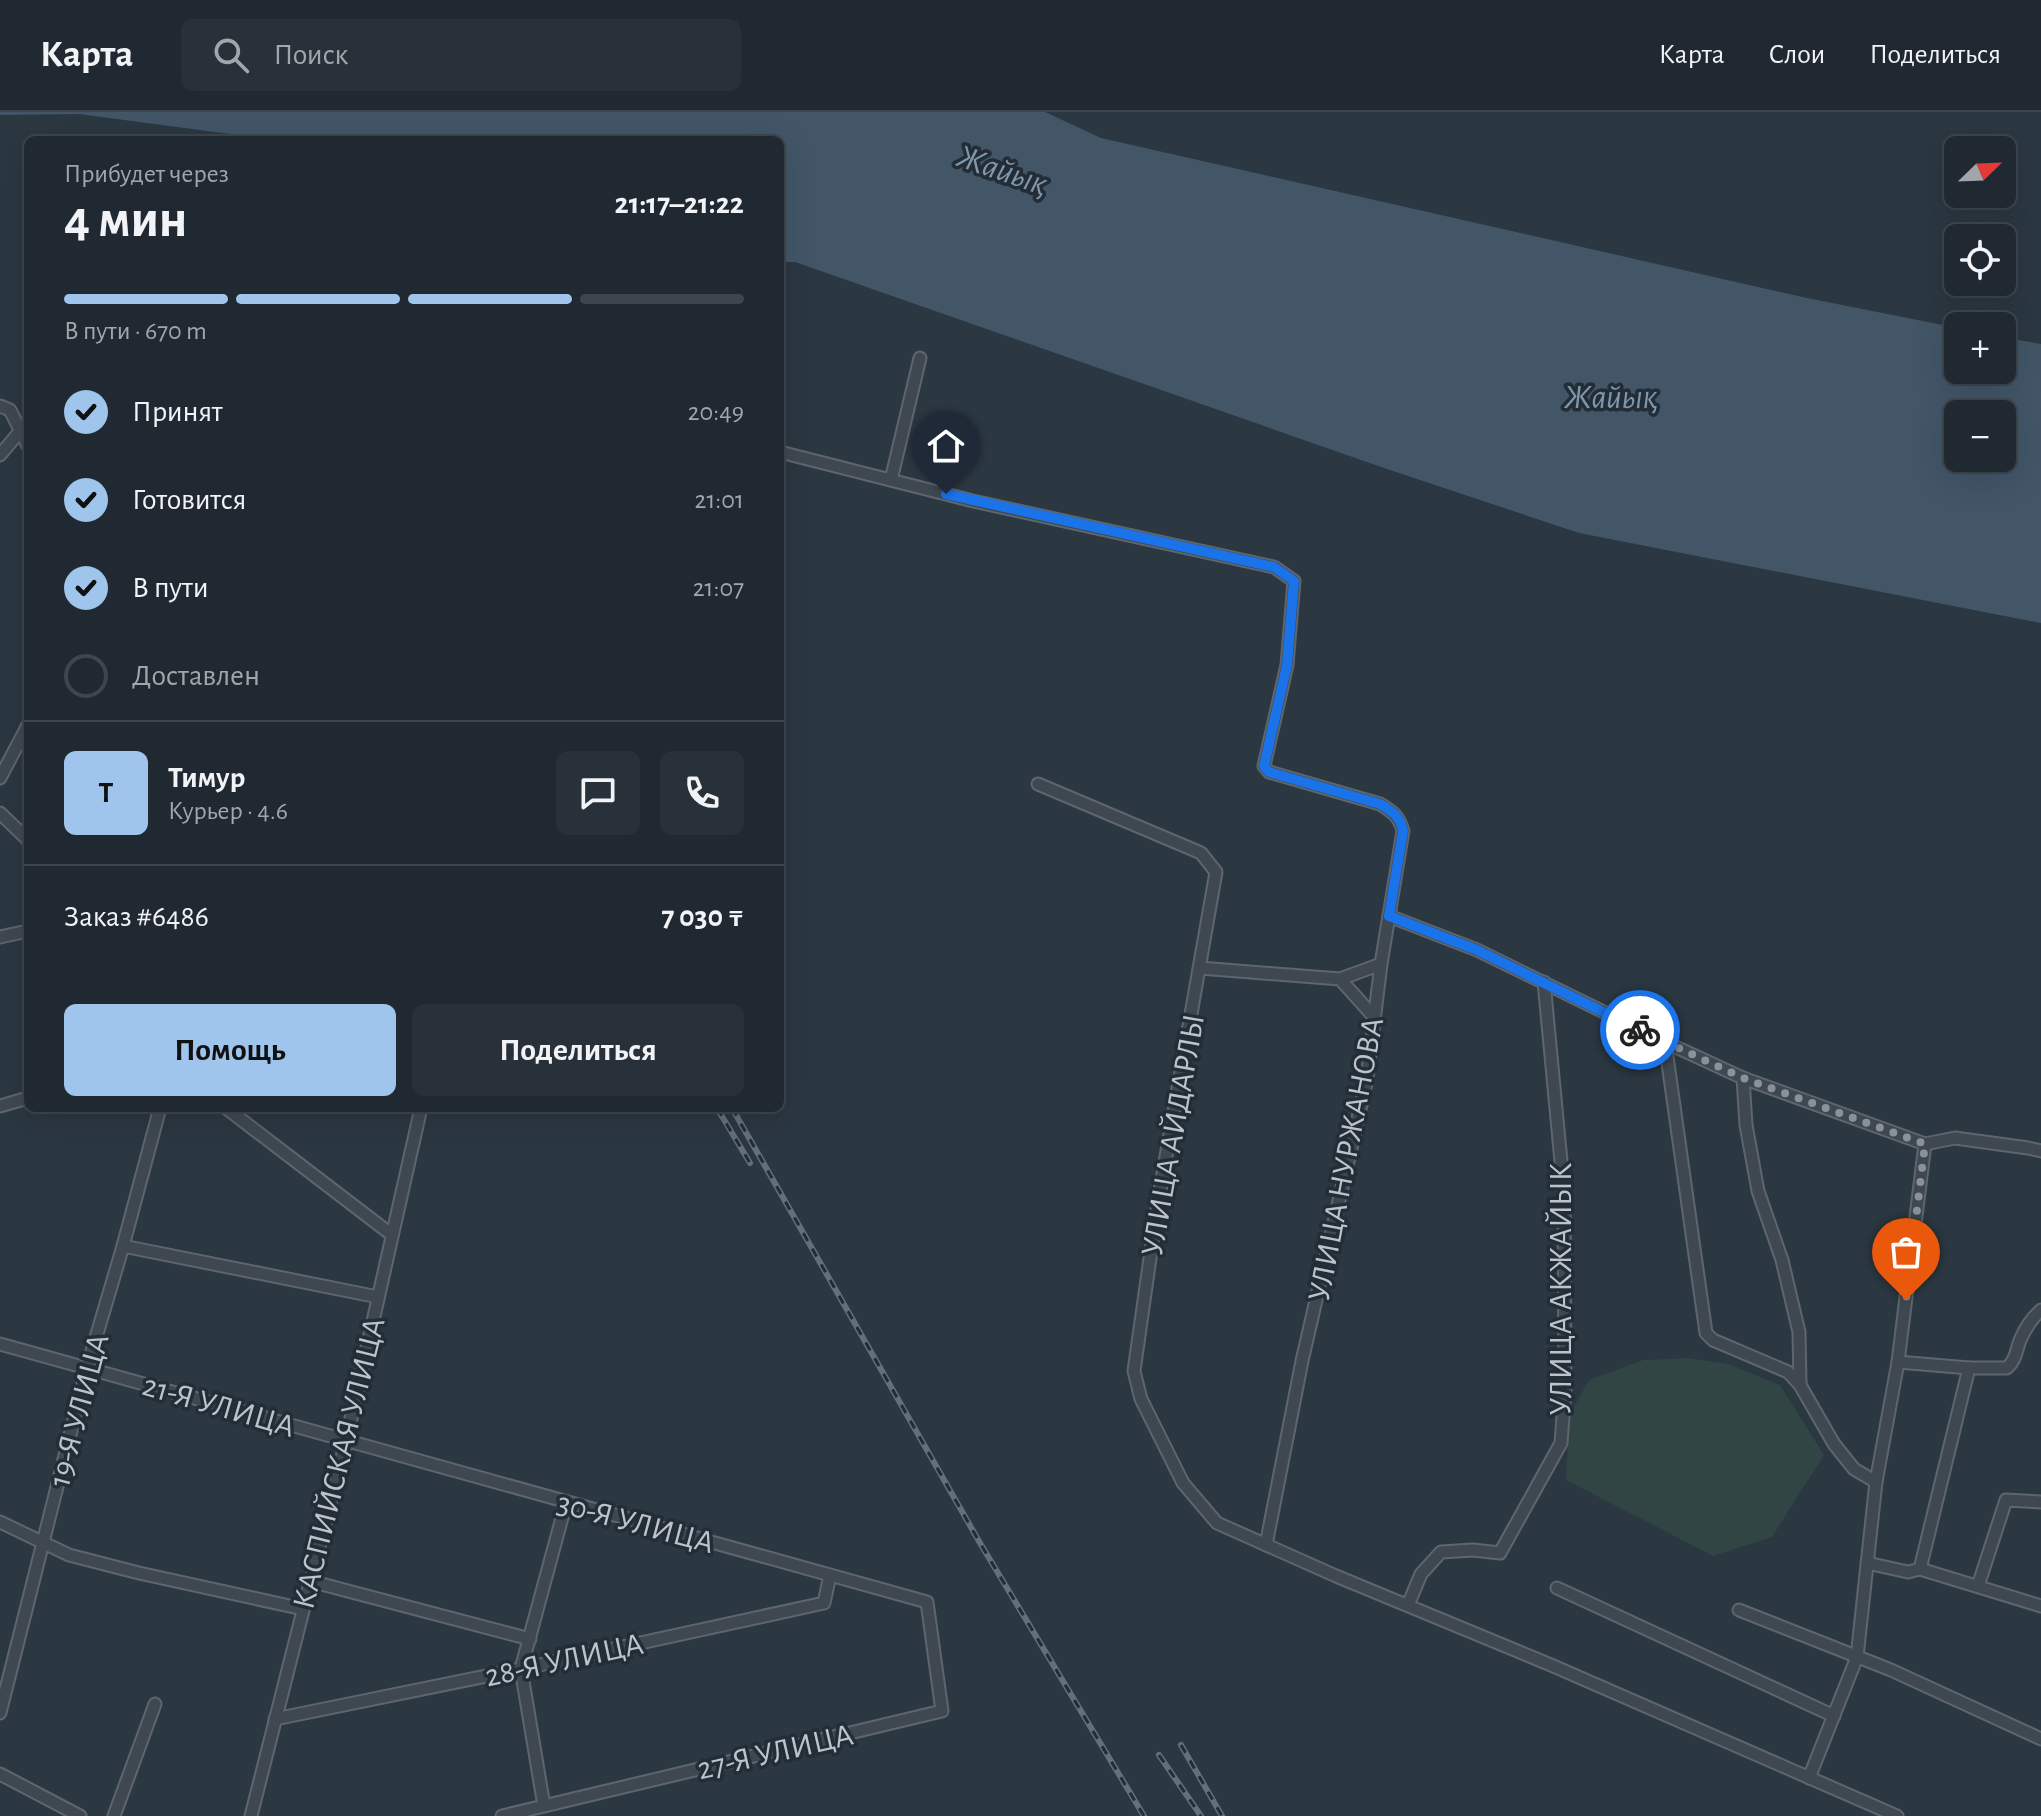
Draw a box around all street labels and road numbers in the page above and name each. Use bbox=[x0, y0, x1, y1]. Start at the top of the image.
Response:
street label: УЛИЦА АЙДАРЛЫ bbox=[1136, 1012, 1210, 1259]
street label: УЛИЦА НУРЖАНОВА bbox=[1303, 1014, 1389, 1304]
street label: УЛИЦА АКЖАЙЫК bbox=[1545, 1163, 1577, 1415]
street label: КАСПИЙСКАЯ УЛИЦА bbox=[287, 1314, 391, 1612]
street label: 19-Я УЛИЦА bbox=[43, 1330, 115, 1490]
street label: 21-Я УЛИЦА bbox=[139, 1369, 299, 1443]
street label: 30-Я УЛИЦА bbox=[554, 1487, 718, 1559]
street label: 28-Я УЛИЦА bbox=[482, 1628, 646, 1692]
street label: 27-Я УЛИЦА bbox=[694, 1718, 856, 1785]

